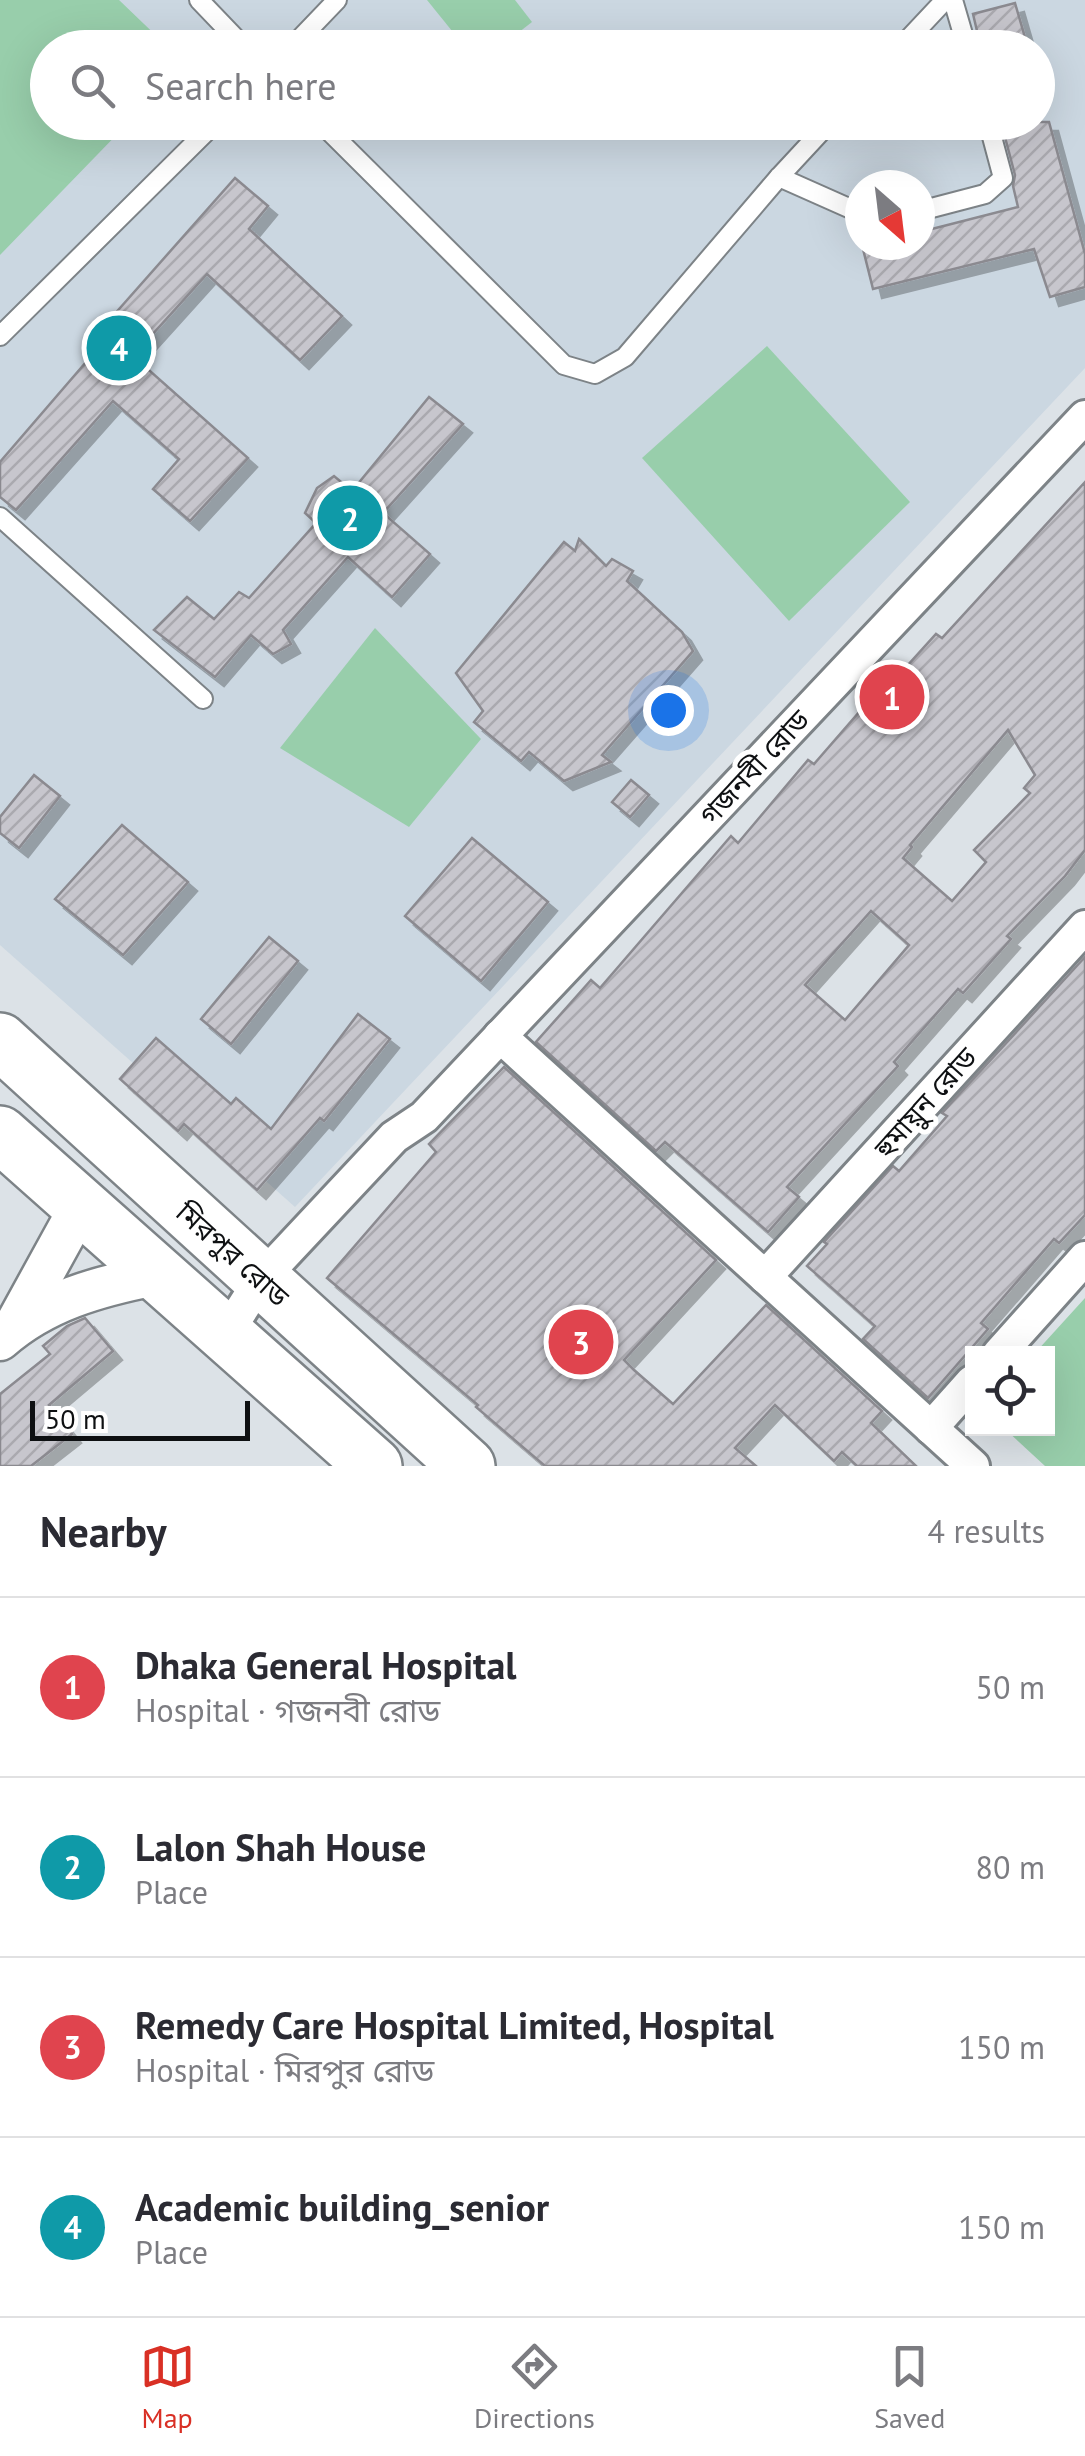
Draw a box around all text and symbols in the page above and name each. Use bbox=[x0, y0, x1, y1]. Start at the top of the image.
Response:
search box bbox=[30, 30, 1055, 140]
icon: search bbox=[65, 58, 120, 113]
text: Search here bbox=[145, 61, 337, 110]
north arrow bbox=[845, 170, 935, 260]
pin: 4 bbox=[86, 310, 152, 386]
pin: 2 bbox=[318, 480, 382, 556]
pin: 1 bbox=[860, 660, 924, 734]
your location bbox=[643, 685, 694, 736]
street label: গজনবী রোড bbox=[691, 701, 818, 833]
street label: হুমায়ুন রোড bbox=[865, 1038, 987, 1167]
street label: মিরপুর রোড bbox=[168, 1193, 298, 1315]
pin: 3 bbox=[548, 1304, 614, 1380]
map controls bbox=[965, 1346, 1055, 1436]
button: locate bbox=[965, 1346, 1055, 1436]
scale bar bbox=[30, 1396, 250, 1440]
text: 50 m bbox=[45, 1400, 106, 1437]
text: Nearby bbox=[40, 1504, 167, 1559]
text: 4 results bbox=[927, 1510, 1045, 1552]
text: Dhaka General Hospital bbox=[135, 1640, 516, 1689]
text: 1 bbox=[63, 1666, 82, 1708]
text: 50 m bbox=[976, 1666, 1045, 1708]
text: Hospital · গজনবী রোড bbox=[135, 1689, 440, 1731]
text: Lalon Shah House bbox=[135, 1822, 426, 1871]
text: 2 bbox=[63, 1846, 82, 1888]
text: 80 m bbox=[976, 1846, 1045, 1888]
text: Place bbox=[135, 1871, 208, 1913]
text: Remedy Care Hospital Limited, Hospital bbox=[135, 2000, 774, 2049]
text: 3 bbox=[63, 2026, 82, 2068]
text: 150 m bbox=[958, 2026, 1045, 2068]
text: Hospital · মিরপুর রোড bbox=[135, 2049, 434, 2091]
text: Academic building_senior bbox=[135, 2182, 549, 2231]
text: 4 bbox=[63, 2206, 82, 2248]
text: 150 m bbox=[958, 2206, 1045, 2248]
text: Place bbox=[135, 2231, 208, 2273]
tab: Map bbox=[140, 2339, 195, 2436]
tab: Directions bbox=[474, 2339, 595, 2436]
tab: Saved bbox=[874, 2339, 945, 2436]

